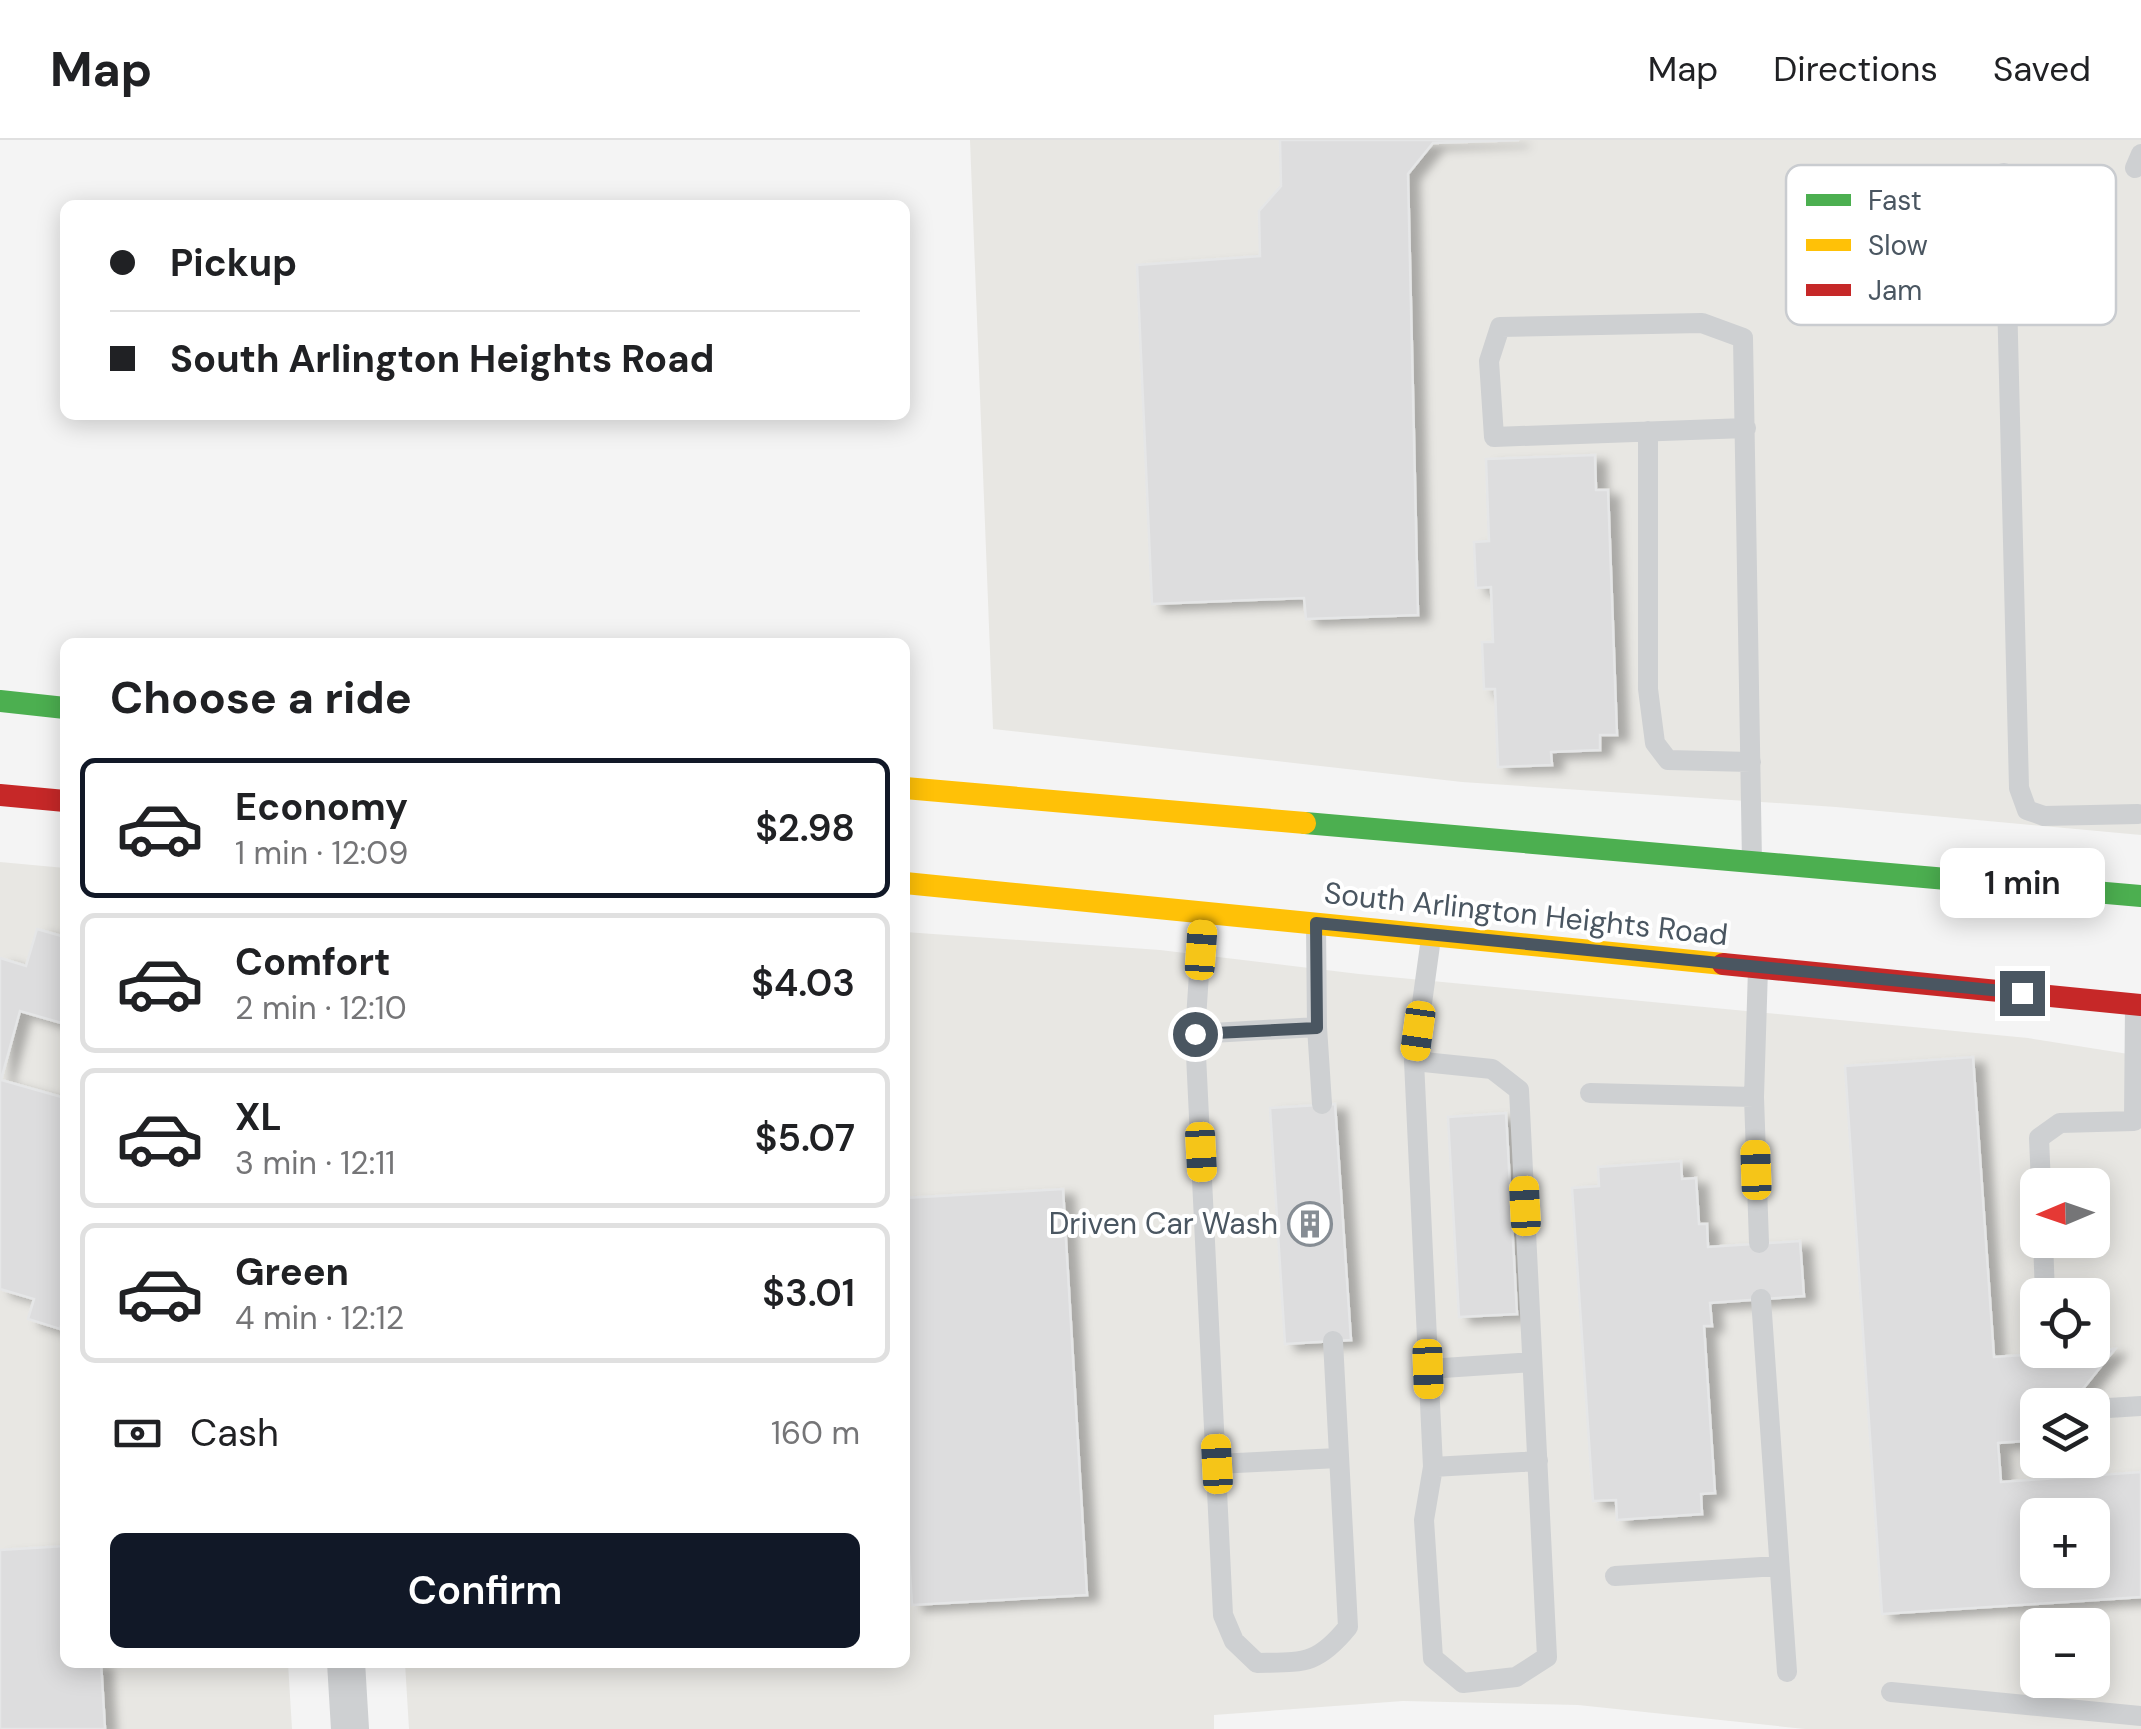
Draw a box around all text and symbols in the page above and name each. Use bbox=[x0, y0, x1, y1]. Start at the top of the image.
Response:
text: Map bbox=[50, 38, 152, 101]
text: Map bbox=[1648, 46, 1718, 92]
text: Directions bbox=[1773, 46, 1938, 92]
text: Saved bbox=[1993, 46, 2091, 92]
legend bbox=[1786, 165, 2116, 325]
text: Fast bbox=[1868, 182, 1922, 219]
text: Slow bbox=[1868, 227, 1928, 264]
text: Pickup bbox=[170, 238, 297, 288]
text: Jam bbox=[1868, 272, 1922, 309]
text: South Arlington Heights Road bbox=[170, 334, 714, 384]
text: Choose a ride bbox=[110, 668, 412, 727]
text: Economy bbox=[235, 782, 408, 832]
icon: car bbox=[115, 783, 205, 873]
text: $2.98 bbox=[755, 803, 855, 853]
text: 1 min · 12:09 bbox=[235, 832, 408, 874]
callout: 1 min bbox=[1940, 848, 2104, 918]
text: 1 min bbox=[1984, 862, 2061, 904]
street label: South Arlington Heights Road bbox=[1322, 873, 1730, 954]
car bbox=[1184, 919, 1218, 981]
text: Comfort bbox=[235, 937, 391, 987]
icon: car bbox=[115, 938, 205, 1028]
text: $4.03 bbox=[751, 958, 855, 1008]
route end bbox=[2000, 971, 2045, 1016]
text: 2 min · 12:10 bbox=[235, 987, 407, 1029]
car bbox=[1399, 999, 1437, 1063]
route start bbox=[1173, 1012, 1218, 1057]
text: XL bbox=[235, 1092, 282, 1142]
icon: car bbox=[115, 1093, 205, 1183]
text: $5.07 bbox=[755, 1113, 855, 1163]
car bbox=[1184, 1121, 1218, 1183]
car bbox=[1740, 1139, 1772, 1201]
text: 3 min · 12:11 bbox=[235, 1142, 395, 1184]
north arrow bbox=[2020, 1168, 2110, 1258]
map controls bbox=[2020, 1168, 2110, 1698]
car bbox=[1508, 1175, 1542, 1237]
building icon: Driven Car Wash bbox=[1287, 1201, 1333, 1247]
place label: Driven Car Wash bbox=[1049, 1204, 1278, 1243]
text: Green bbox=[235, 1247, 349, 1297]
icon: car bbox=[115, 1248, 205, 1338]
text: $3.01 bbox=[762, 1268, 855, 1318]
button: locate bbox=[2020, 1278, 2110, 1368]
text: 4 min · 12:12 bbox=[235, 1297, 404, 1339]
car bbox=[1412, 1338, 1444, 1400]
button: layers bbox=[2020, 1388, 2110, 1478]
icon: cash bbox=[110, 1406, 165, 1461]
text: Cash bbox=[190, 1408, 279, 1458]
text: 160 m bbox=[771, 1412, 860, 1454]
car bbox=[1200, 1433, 1234, 1495]
button: + bbox=[2020, 1498, 2110, 1588]
button: Confirm bbox=[110, 1533, 860, 1648]
button: − bbox=[2020, 1608, 2110, 1698]

